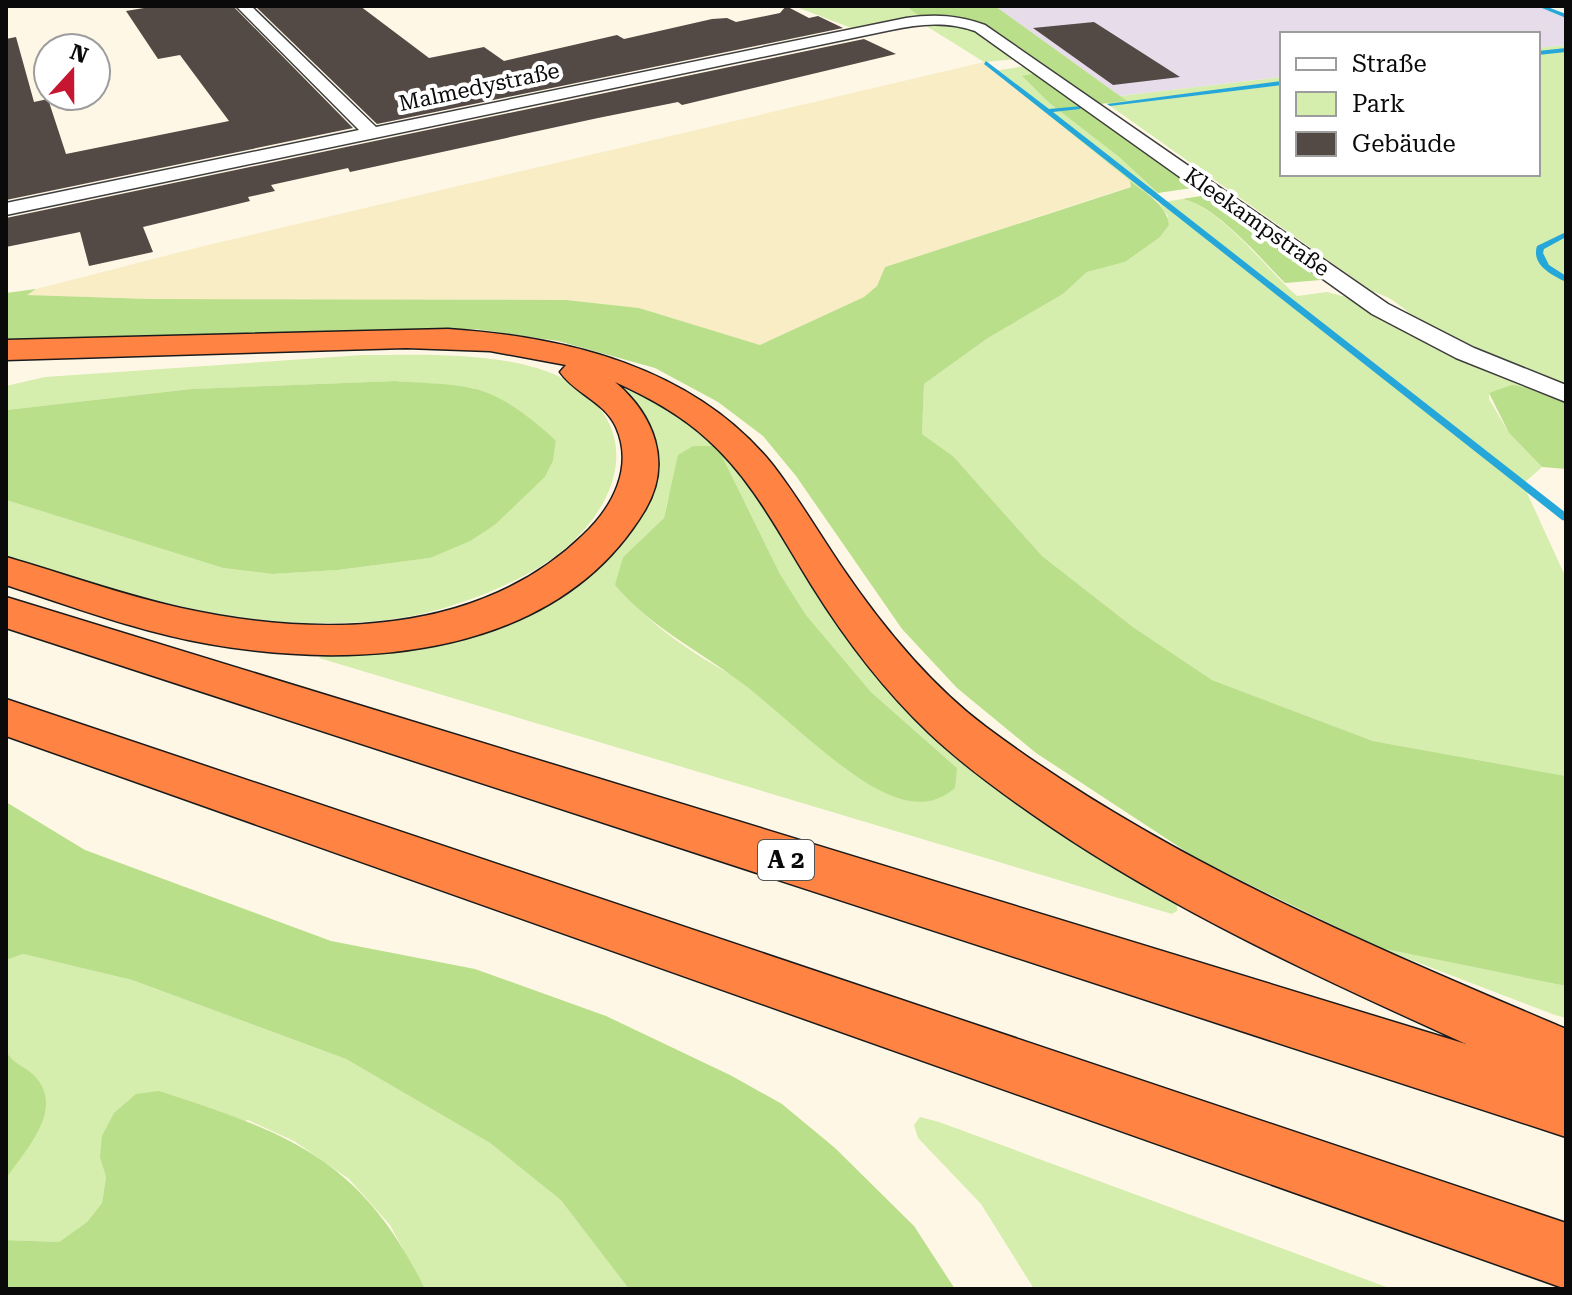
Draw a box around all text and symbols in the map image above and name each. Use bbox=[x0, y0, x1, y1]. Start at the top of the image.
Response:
north arrow bbox=[32, 32, 112, 112]
legend bbox=[1280, 32, 1540, 176]
text: N bbox=[67, 39, 91, 69]
text: Straße bbox=[1352, 50, 1427, 78]
street label: Malmedystraße bbox=[396, 58, 562, 116]
text: Park bbox=[1352, 90, 1405, 118]
text: Gebäude bbox=[1352, 130, 1456, 158]
street label: Kleekampstraße bbox=[1180, 163, 1334, 281]
road number: A 2 bbox=[758, 840, 814, 880]

